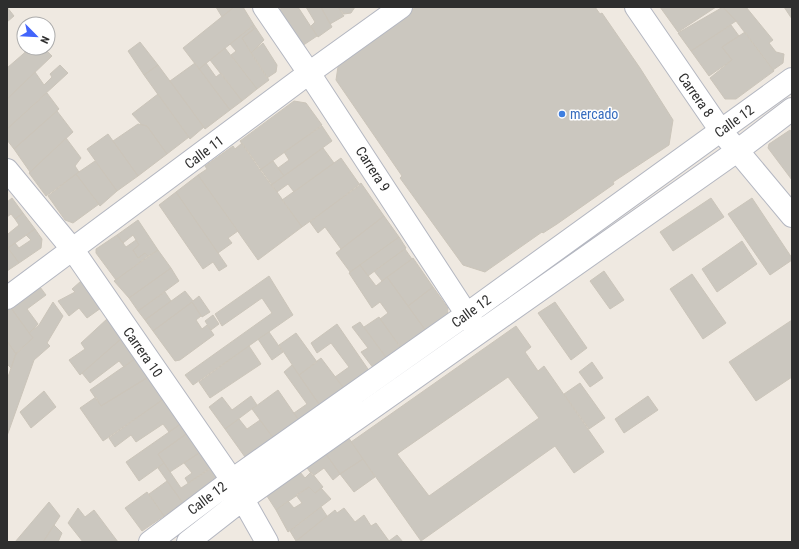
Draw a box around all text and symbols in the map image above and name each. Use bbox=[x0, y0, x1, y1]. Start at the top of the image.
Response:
north arrow bbox=[16, 16, 56, 56]
text: N bbox=[37, 34, 52, 46]
street label: Carrera 8 bbox=[675, 70, 717, 120]
street label: Calle 12 bbox=[711, 101, 757, 141]
place label: mercado bbox=[570, 106, 618, 122]
marker: mercado bbox=[557, 109, 567, 119]
street label: Calle 11 bbox=[181, 132, 227, 172]
street label: Carrera 9 bbox=[353, 143, 393, 195]
street label: Calle 12 bbox=[448, 291, 494, 331]
street label: Carrera 10 bbox=[120, 324, 166, 380]
street label: Calle 12 bbox=[184, 478, 230, 518]

